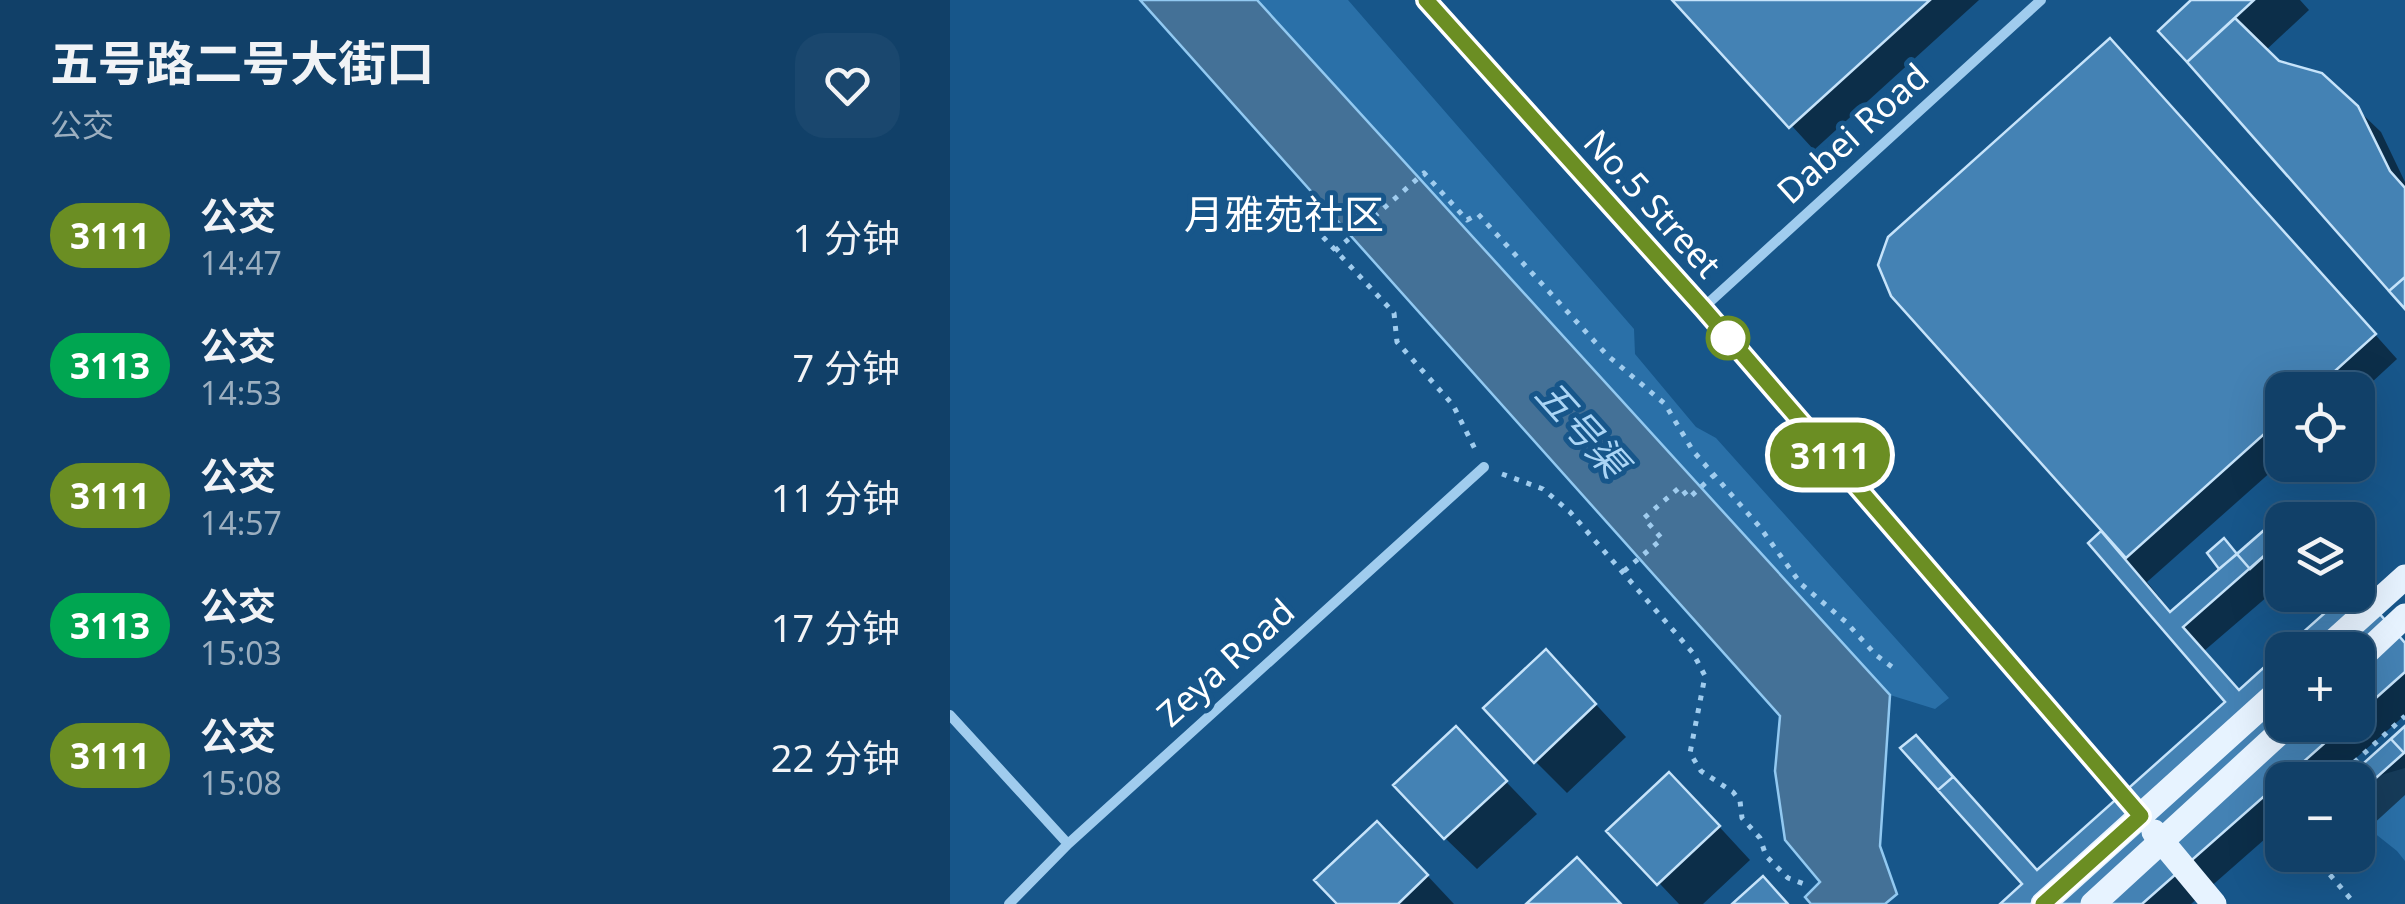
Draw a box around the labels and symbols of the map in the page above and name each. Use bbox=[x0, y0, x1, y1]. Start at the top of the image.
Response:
street label: Dabei Road bbox=[1766, 52, 1938, 213]
street label: No.5 Street bbox=[1574, 119, 1732, 287]
district label: 月雅苑社区 bbox=[1184, 186, 1384, 241]
unlabelled marker bbox=[1707, 317, 1749, 359]
water label: 五号渠 bbox=[1525, 368, 1643, 491]
line badge: 3111 bbox=[1760, 422, 1900, 488]
street label: Zeya Road bbox=[1146, 588, 1304, 736]

